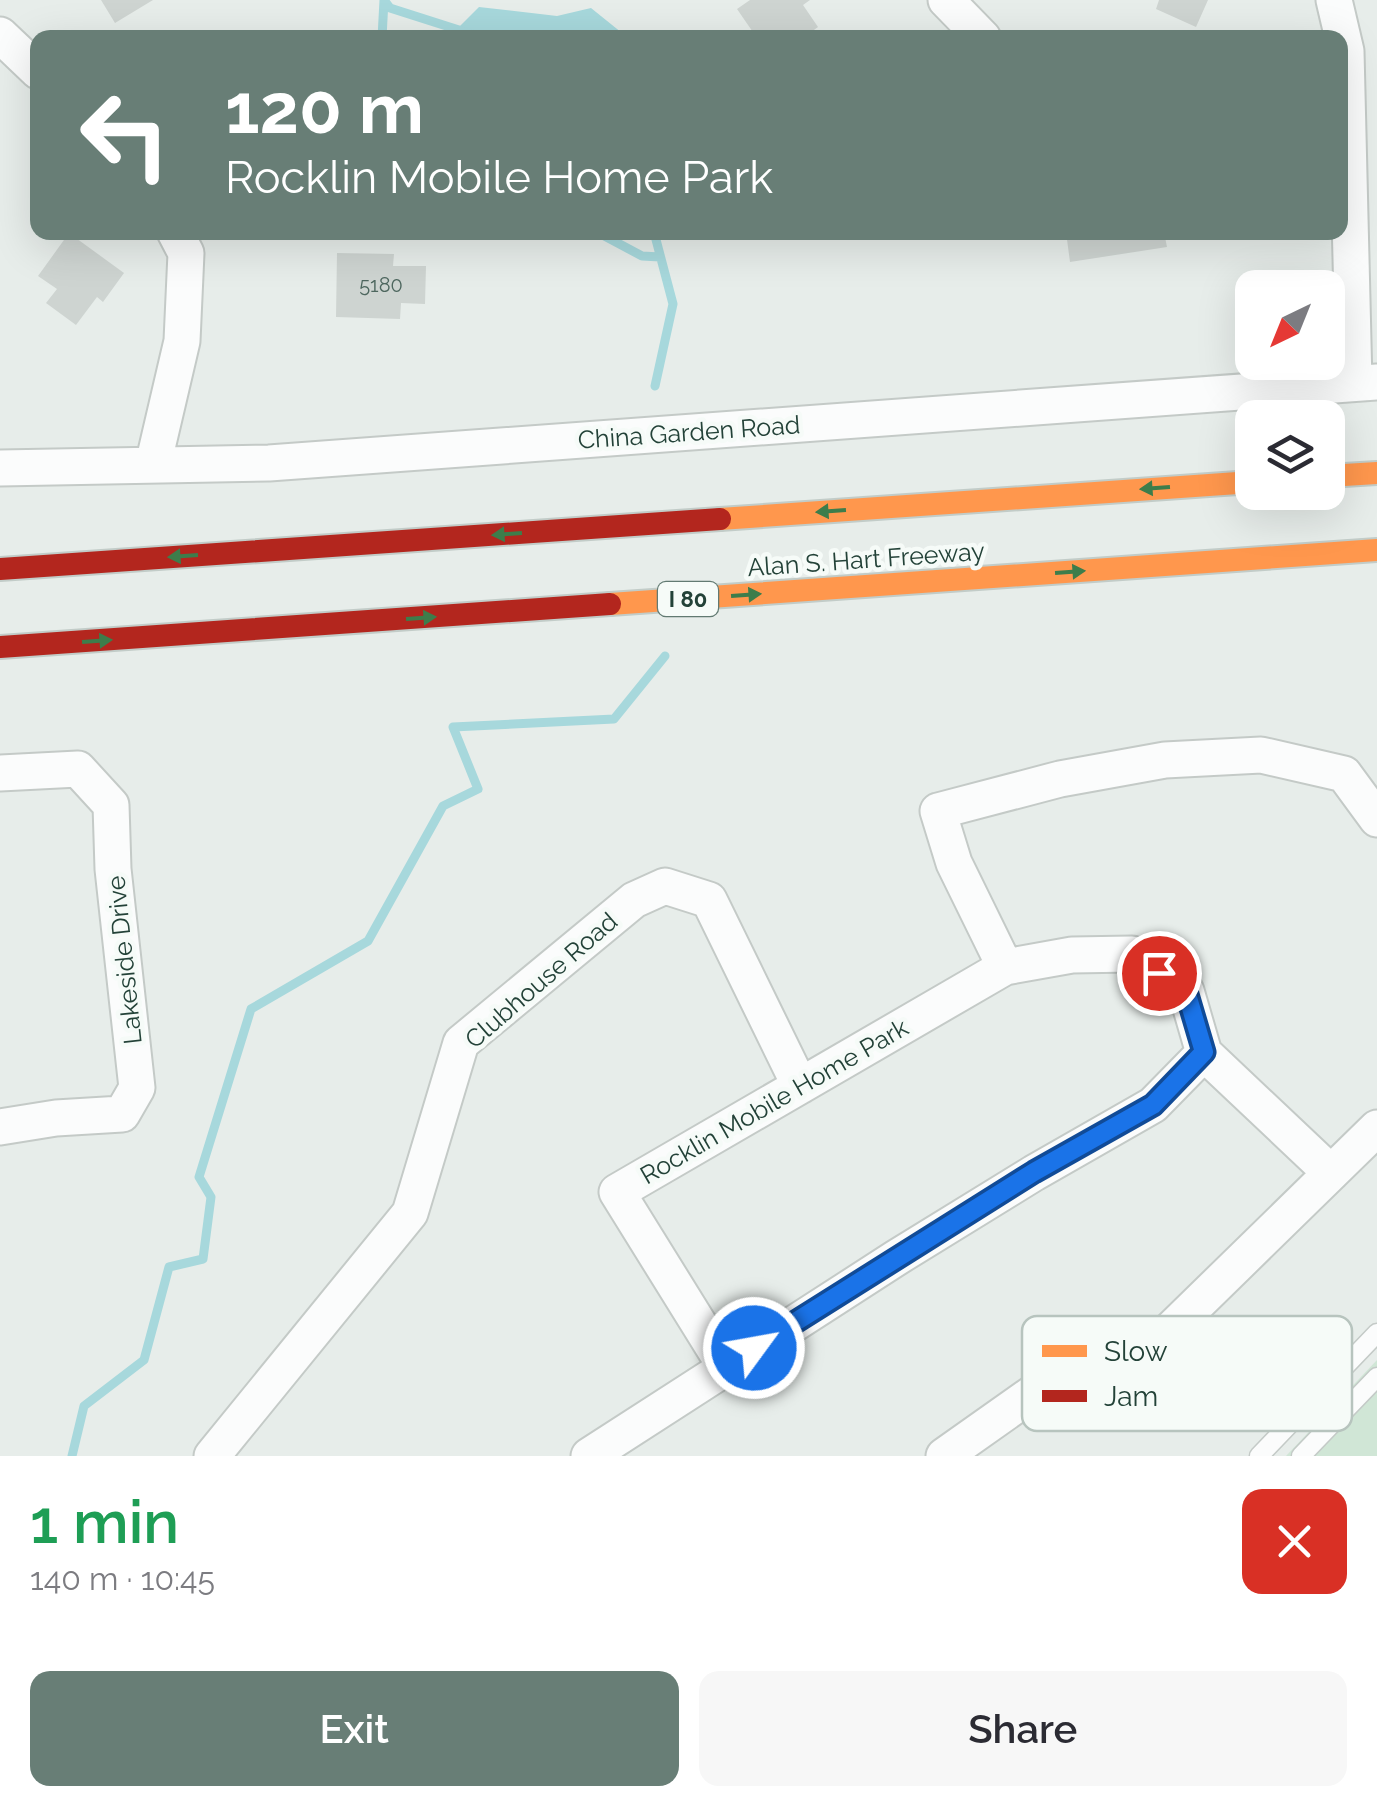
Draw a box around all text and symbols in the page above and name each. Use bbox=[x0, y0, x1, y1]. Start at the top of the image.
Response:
text: 120 m bbox=[225, 67, 424, 149]
icon: left bbox=[60, 70, 190, 200]
text: Rocklin Mobile Home Park bbox=[225, 151, 773, 204]
north arrow bbox=[1235, 270, 1345, 380]
map controls bbox=[1235, 270, 1345, 510]
house number: 5180 bbox=[359, 273, 403, 297]
button: layers bbox=[1235, 400, 1345, 510]
street label: China Garden Road bbox=[577, 409, 801, 455]
one-way arrow bbox=[1139, 481, 1171, 497]
one-way arrow bbox=[815, 503, 846, 519]
one-way arrow bbox=[490, 526, 522, 542]
street label: Alan S. Hart Freeway bbox=[746, 536, 986, 582]
one-way arrow bbox=[166, 549, 198, 565]
one-way arrow bbox=[1054, 564, 1086, 580]
road number: I 80 bbox=[658, 582, 718, 616]
one-way arrow bbox=[730, 587, 762, 603]
one-way arrow bbox=[406, 610, 438, 626]
one-way arrow bbox=[82, 632, 114, 648]
street label: Lakeside Drive bbox=[100, 874, 148, 1046]
street label: Clubhouse Road bbox=[459, 906, 623, 1054]
pin bbox=[1117, 931, 1202, 1016]
icon: arrive bbox=[1132, 946, 1187, 1001]
street label: Rocklin Mobile Home Park bbox=[635, 1012, 914, 1190]
position arrow bbox=[702, 1296, 806, 1400]
legend bbox=[1022, 1316, 1352, 1431]
text: Slow bbox=[1104, 1335, 1168, 1368]
text: Jam bbox=[1104, 1380, 1158, 1413]
text: 1 min bbox=[30, 1487, 179, 1557]
button: close bbox=[1242, 1489, 1347, 1594]
text: 140 m · 10:45 bbox=[30, 1560, 215, 1597]
button: Exit bbox=[30, 1671, 679, 1786]
button: Share bbox=[699, 1671, 1347, 1786]

